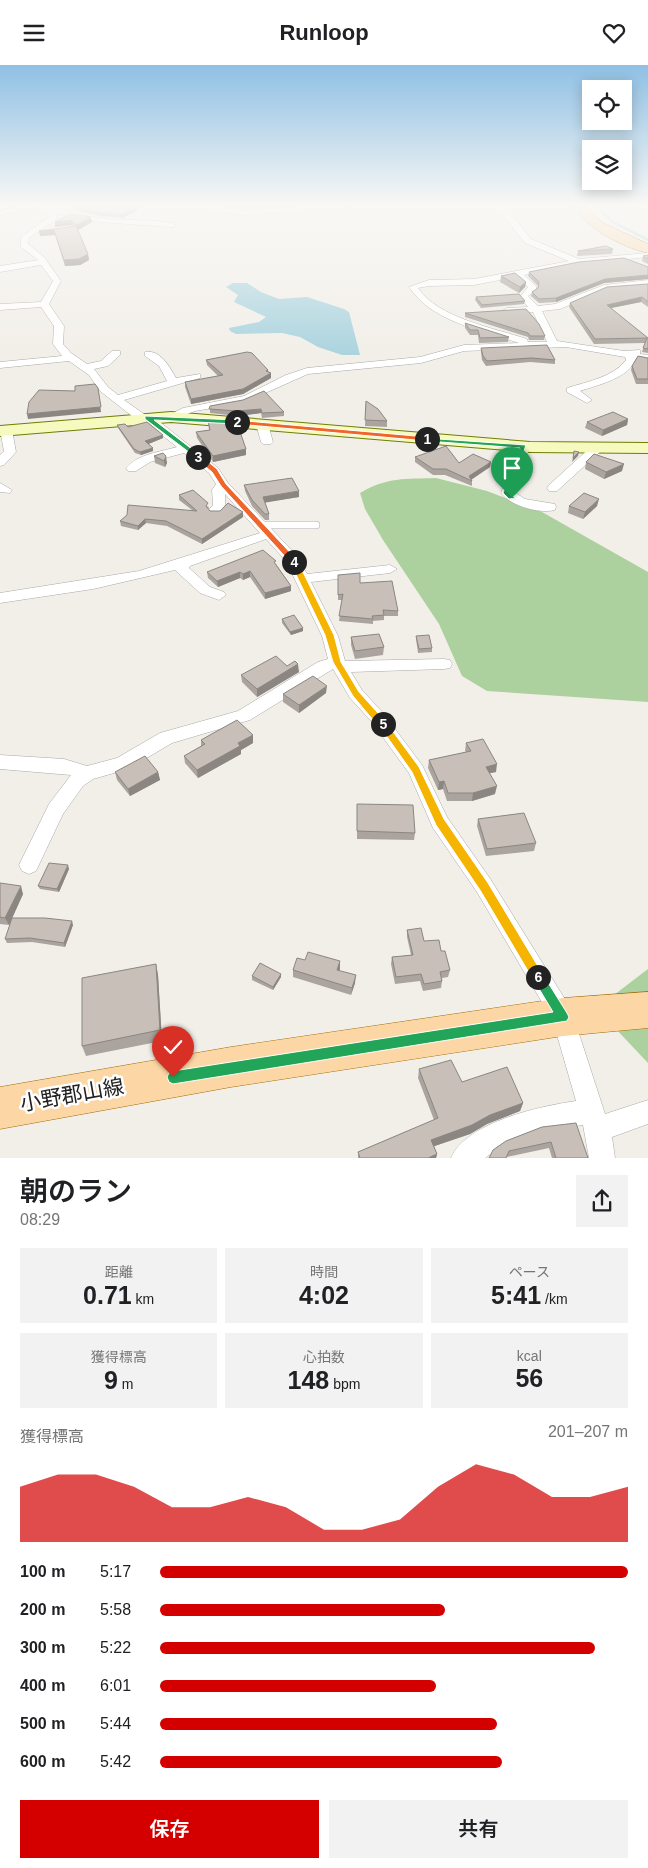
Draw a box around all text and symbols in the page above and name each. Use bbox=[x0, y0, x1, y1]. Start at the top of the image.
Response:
icon: menu bbox=[20, 19, 48, 47]
icon: heart bbox=[600, 19, 628, 47]
text: Runloop bbox=[279, 20, 369, 45]
map controls bbox=[582, 80, 632, 190]
button: locate bbox=[582, 80, 632, 130]
button: layers bbox=[582, 140, 632, 190]
pin: 2 bbox=[224, 409, 250, 435]
text: 2 bbox=[234, 414, 241, 430]
pin: 1 bbox=[414, 427, 440, 451]
text: 1 bbox=[424, 431, 431, 447]
pin: 3 bbox=[186, 445, 210, 469]
pin bbox=[491, 447, 533, 498]
text: 3 bbox=[195, 449, 202, 465]
icon: arrive bbox=[498, 454, 526, 482]
pin: 4 bbox=[282, 549, 306, 575]
text: 4 bbox=[291, 554, 298, 570]
pin: 5 bbox=[370, 711, 396, 737]
text: 5 bbox=[380, 716, 387, 732]
pin: 6 bbox=[526, 965, 550, 989]
text: 6 bbox=[535, 969, 542, 985]
pin bbox=[152, 1026, 194, 1077]
icon: check bbox=[159, 1033, 187, 1061]
street label: 小野郡山線 bbox=[18, 1074, 126, 1115]
button: share bbox=[576, 1175, 628, 1227]
text: 朝のラン bbox=[20, 1176, 132, 1207]
text: 08:29 bbox=[20, 1211, 60, 1228]
text: 距離 bbox=[105, 1264, 133, 1280]
text: 時間 bbox=[310, 1264, 338, 1280]
text: ペース bbox=[509, 1264, 550, 1280]
text: 0.71 bbox=[83, 1281, 132, 1309]
text: 4:02 bbox=[299, 1281, 349, 1309]
text: 5:41 bbox=[491, 1281, 541, 1309]
text: km bbox=[132, 1291, 154, 1307]
text: /km bbox=[541, 1291, 568, 1307]
text: kcal bbox=[517, 1348, 542, 1364]
text: 獲得標高 bbox=[91, 1349, 147, 1365]
text: 心拍数 bbox=[303, 1349, 345, 1365]
text: 56 bbox=[515, 1364, 543, 1392]
text: 9 bbox=[104, 1366, 118, 1394]
text: 148 bbox=[288, 1366, 329, 1394]
text: m bbox=[118, 1376, 133, 1392]
text: bpm bbox=[329, 1376, 360, 1392]
text: 201–207 m bbox=[548, 1423, 628, 1440]
text: 獲得標高 bbox=[20, 1428, 84, 1445]
text: 100 m bbox=[20, 1563, 65, 1580]
text: 5:17 bbox=[100, 1563, 131, 1580]
text: 200 m bbox=[20, 1601, 65, 1618]
text: 5:58 bbox=[100, 1601, 131, 1618]
text: 300 m bbox=[20, 1639, 65, 1656]
text: 5:22 bbox=[100, 1639, 131, 1656]
text: 400 m bbox=[20, 1677, 65, 1694]
text: 6:01 bbox=[100, 1677, 131, 1694]
text: 500 m bbox=[20, 1715, 65, 1732]
text: 5:44 bbox=[100, 1715, 131, 1732]
text: 600 m bbox=[20, 1753, 65, 1770]
text: 5:42 bbox=[100, 1753, 131, 1770]
button: 保存 bbox=[20, 1800, 319, 1858]
button: 共有 bbox=[329, 1800, 628, 1858]

